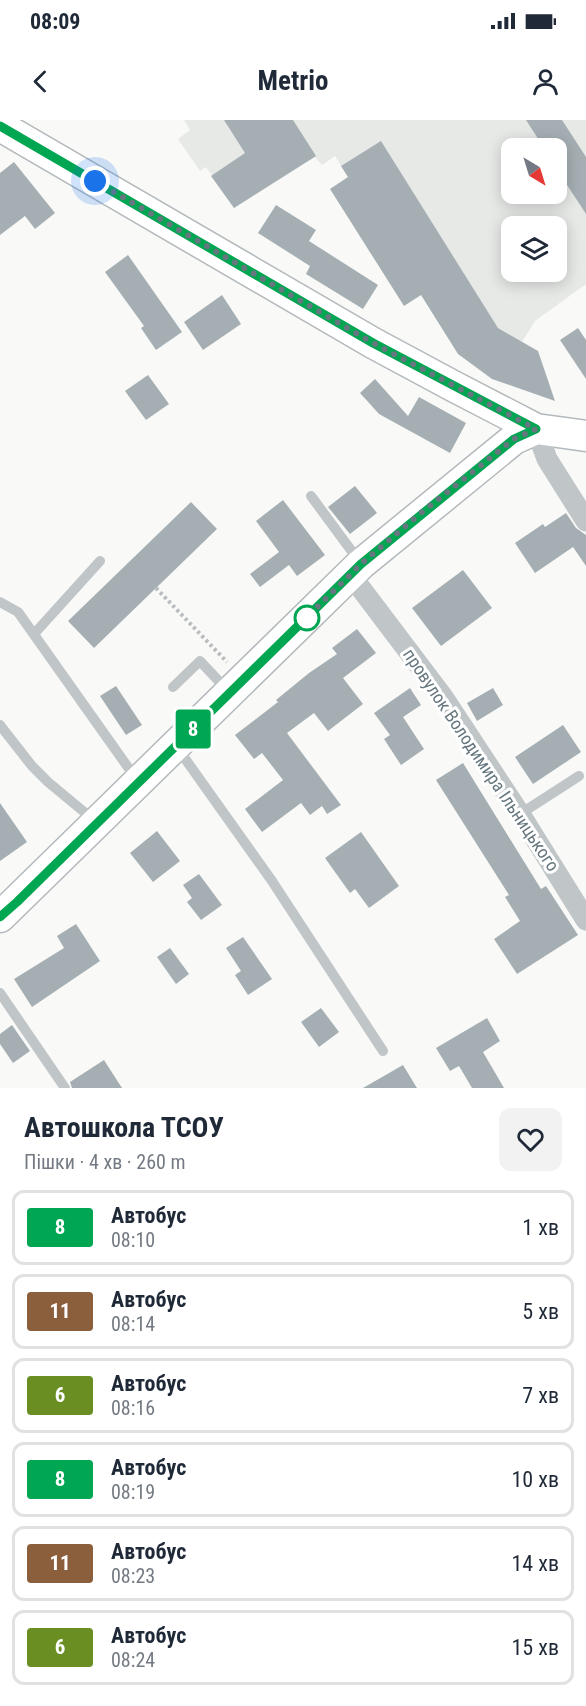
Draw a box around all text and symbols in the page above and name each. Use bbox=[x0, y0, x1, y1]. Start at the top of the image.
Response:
text: 08:09 bbox=[30, 9, 81, 34]
icon: back bbox=[24, 65, 57, 98]
text: Metrio bbox=[258, 65, 328, 97]
icon: person bbox=[529, 65, 562, 98]
north arrow bbox=[501, 138, 567, 204]
map controls bbox=[501, 138, 567, 282]
your location bbox=[80, 166, 110, 196]
button: layers bbox=[501, 216, 567, 282]
unlabelled marker bbox=[294, 605, 320, 631]
street label: провулок Володимира Ільницького bbox=[399, 645, 564, 875]
line badge: 8 bbox=[174, 710, 212, 748]
text: 8 bbox=[188, 717, 198, 741]
button: heart bbox=[499, 1108, 562, 1171]
text: Автошкола ТСОУ bbox=[24, 1111, 224, 1144]
text: Пішки · 4 хв · 260 m bbox=[24, 1150, 186, 1174]
text: Автобус bbox=[111, 1203, 186, 1228]
text: 8 bbox=[55, 1215, 65, 1239]
text: 1 хв bbox=[522, 1215, 559, 1240]
text: 08:10 bbox=[111, 1228, 155, 1252]
text: Автобус bbox=[111, 1287, 186, 1312]
text: 11 bbox=[49, 1299, 71, 1323]
text: 5 хв bbox=[522, 1299, 559, 1324]
text: 08:14 bbox=[111, 1312, 155, 1336]
text: Автобус bbox=[111, 1371, 186, 1396]
text: 6 bbox=[55, 1383, 65, 1407]
text: 7 хв bbox=[522, 1383, 559, 1408]
text: 08:16 bbox=[111, 1396, 155, 1420]
text: Автобус bbox=[111, 1455, 186, 1480]
text: 8 bbox=[55, 1467, 65, 1491]
text: 10 хв bbox=[511, 1467, 559, 1492]
text: 08:19 bbox=[111, 1480, 155, 1504]
text: Автобус bbox=[111, 1539, 186, 1564]
text: 11 bbox=[49, 1551, 71, 1575]
text: 14 хв bbox=[511, 1551, 559, 1576]
text: 08:23 bbox=[111, 1564, 155, 1588]
text: Автобус bbox=[111, 1623, 186, 1648]
text: 6 bbox=[55, 1635, 65, 1659]
text: 15 хв bbox=[511, 1635, 559, 1660]
text: 08:24 bbox=[111, 1648, 155, 1672]

